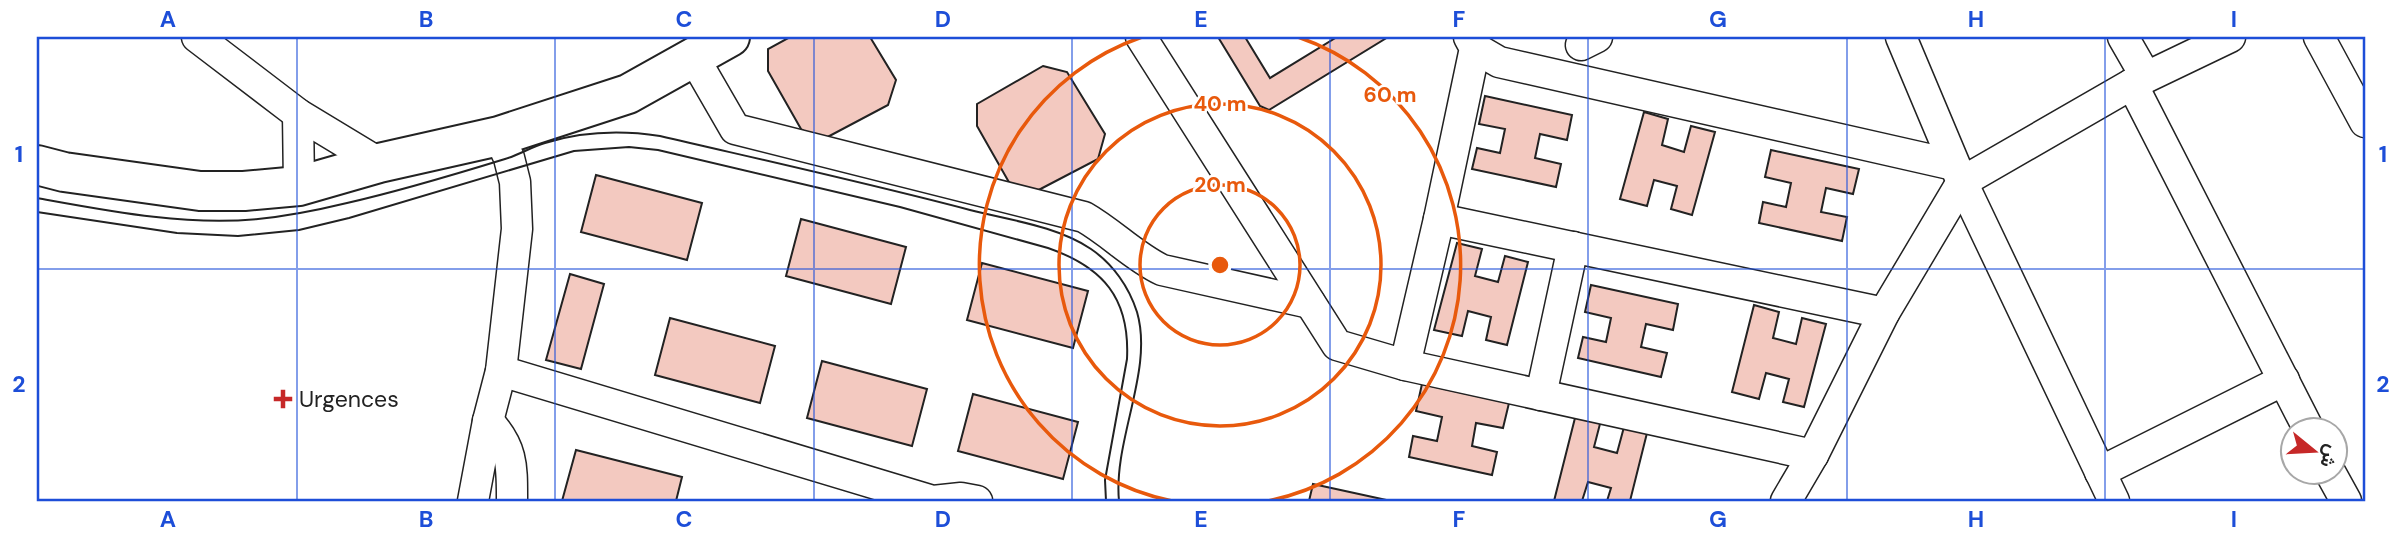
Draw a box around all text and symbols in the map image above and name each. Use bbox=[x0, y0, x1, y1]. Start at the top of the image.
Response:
text: A bbox=[160, 4, 176, 34]
text: B bbox=[419, 4, 433, 34]
text: C bbox=[676, 4, 692, 34]
text: D bbox=[935, 4, 951, 34]
text: E bbox=[1194, 4, 1208, 34]
text: F bbox=[1453, 4, 1466, 34]
text: G bbox=[1709, 4, 1727, 34]
text: H bbox=[1968, 4, 1984, 34]
text: I bbox=[2231, 4, 2237, 34]
text: 60 m bbox=[1364, 81, 1416, 109]
text: 40 m bbox=[1193, 90, 1247, 118]
text: 1 bbox=[15, 139, 23, 169]
text: 1 bbox=[2379, 139, 2387, 169]
text: 20 m bbox=[1194, 171, 1246, 199]
centre of rings bbox=[1208, 253, 1232, 277]
text: 2 bbox=[12, 369, 26, 399]
text: 2 bbox=[2376, 369, 2390, 399]
place label: Urgences bbox=[299, 384, 399, 414]
marker: Urgences bbox=[273, 389, 293, 409]
north arrow bbox=[2280, 416, 2350, 486]
text: ش bbox=[2314, 441, 2345, 471]
text: A bbox=[160, 504, 176, 534]
text: B bbox=[419, 504, 433, 534]
text: C bbox=[676, 504, 692, 534]
text: D bbox=[935, 504, 951, 534]
text: E bbox=[1194, 504, 1208, 534]
text: F bbox=[1453, 504, 1466, 534]
text: G bbox=[1709, 504, 1727, 534]
text: H bbox=[1968, 504, 1984, 534]
text: I bbox=[2231, 504, 2237, 534]

